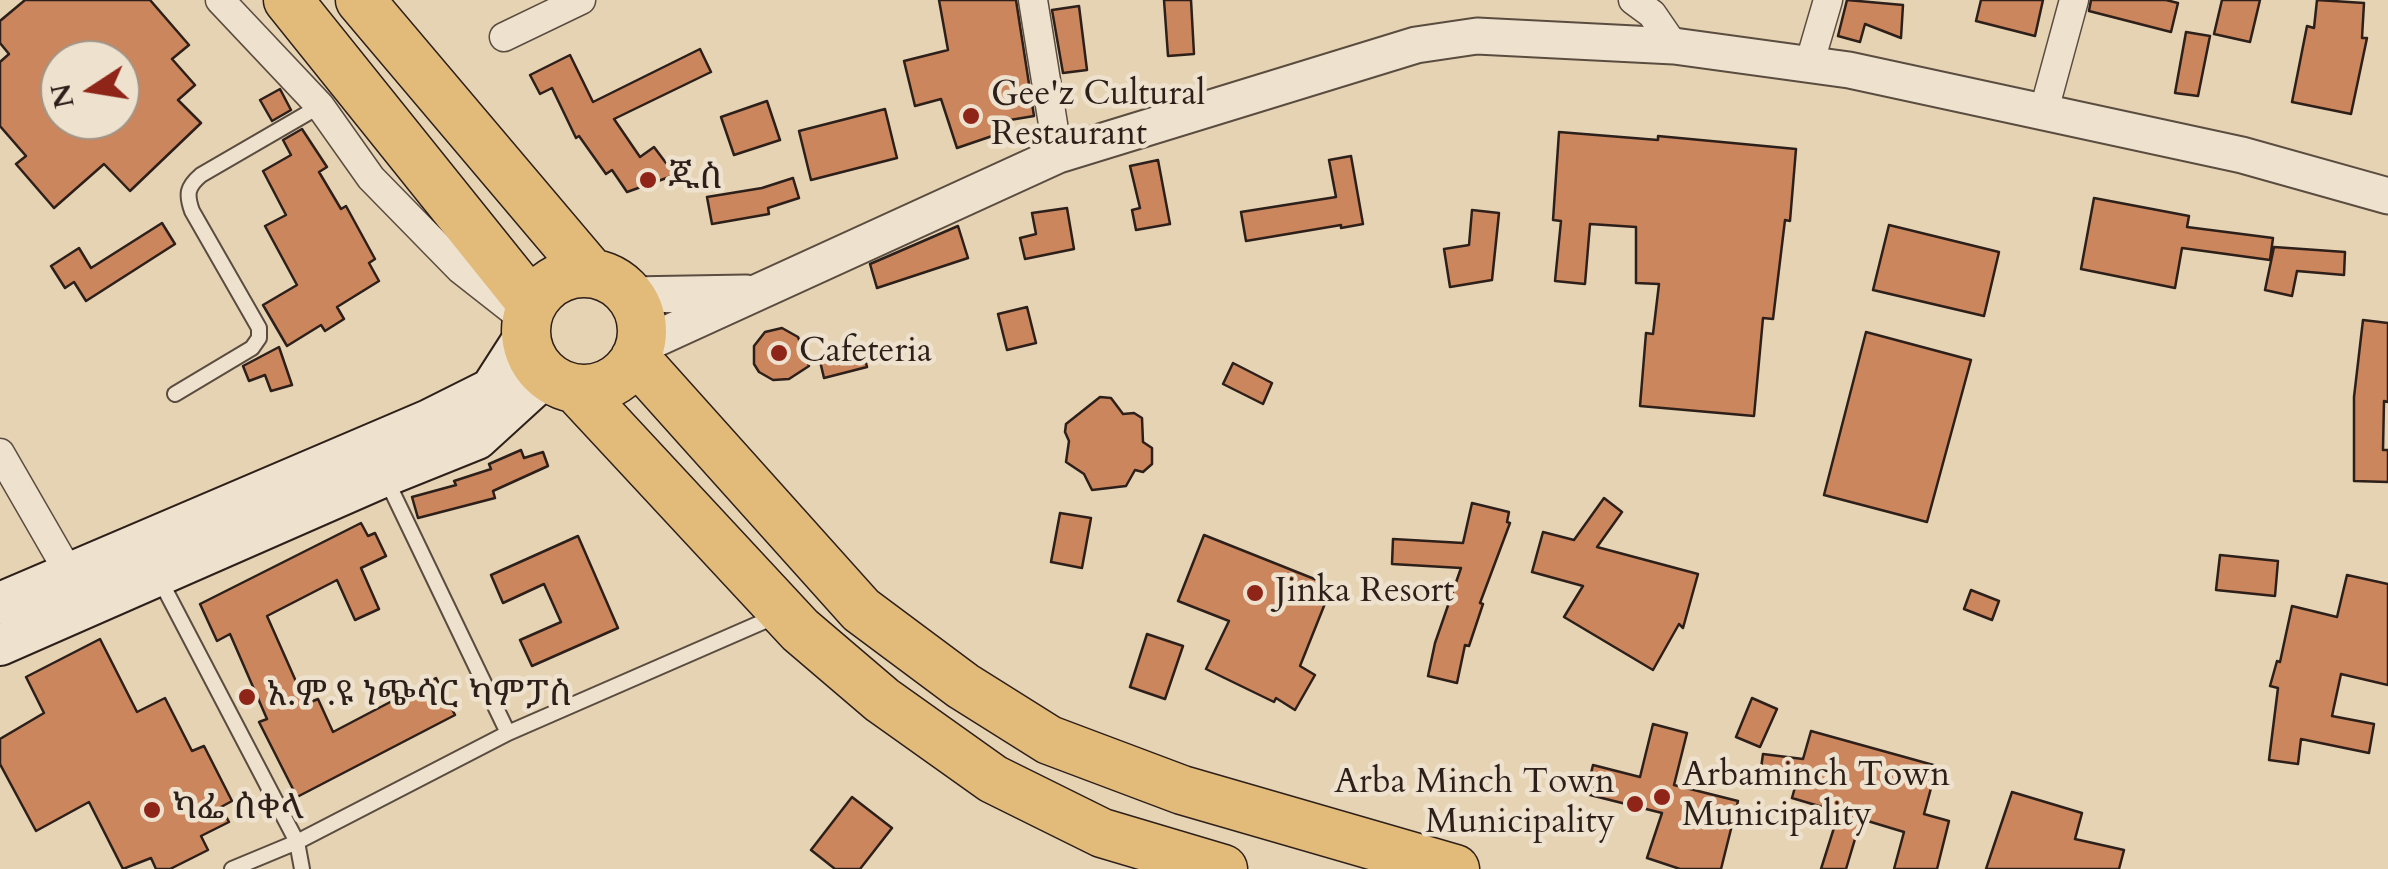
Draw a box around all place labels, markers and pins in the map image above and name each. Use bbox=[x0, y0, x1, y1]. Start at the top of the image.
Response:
place label: Gee'z Cultural Restaurant bbox=[991, 75, 1205, 157]
marker: Gee'z Cultural Restaurant bbox=[960, 105, 982, 127]
place label: ጁስ bbox=[668, 159, 722, 201]
marker: ጁስ bbox=[637, 169, 659, 191]
place label: Cafeteria bbox=[799, 332, 932, 374]
marker: Cafeteria bbox=[768, 342, 790, 364]
place label: Jinka Resort bbox=[1275, 572, 1454, 614]
marker: Jinka Resort bbox=[1244, 582, 1266, 604]
place label: አ.ም.ዩ ነጭሳር ካምፓስ bbox=[267, 676, 572, 718]
marker: አ.ም.ዩ ነጭሳር ካምፓስ bbox=[236, 686, 258, 708]
place label: Arbaminch Town Municipality bbox=[1682, 756, 1950, 838]
place label: Arba Minch Town Municipality bbox=[1334, 763, 1615, 845]
marker: Arbaminch Town Municipality bbox=[1651, 786, 1673, 808]
place label: ካፌ ሰቀላ bbox=[172, 789, 304, 831]
marker: Arba Minch Town Municipality bbox=[1624, 793, 1646, 815]
marker: ካፌ ሰቀላ bbox=[141, 799, 163, 821]

